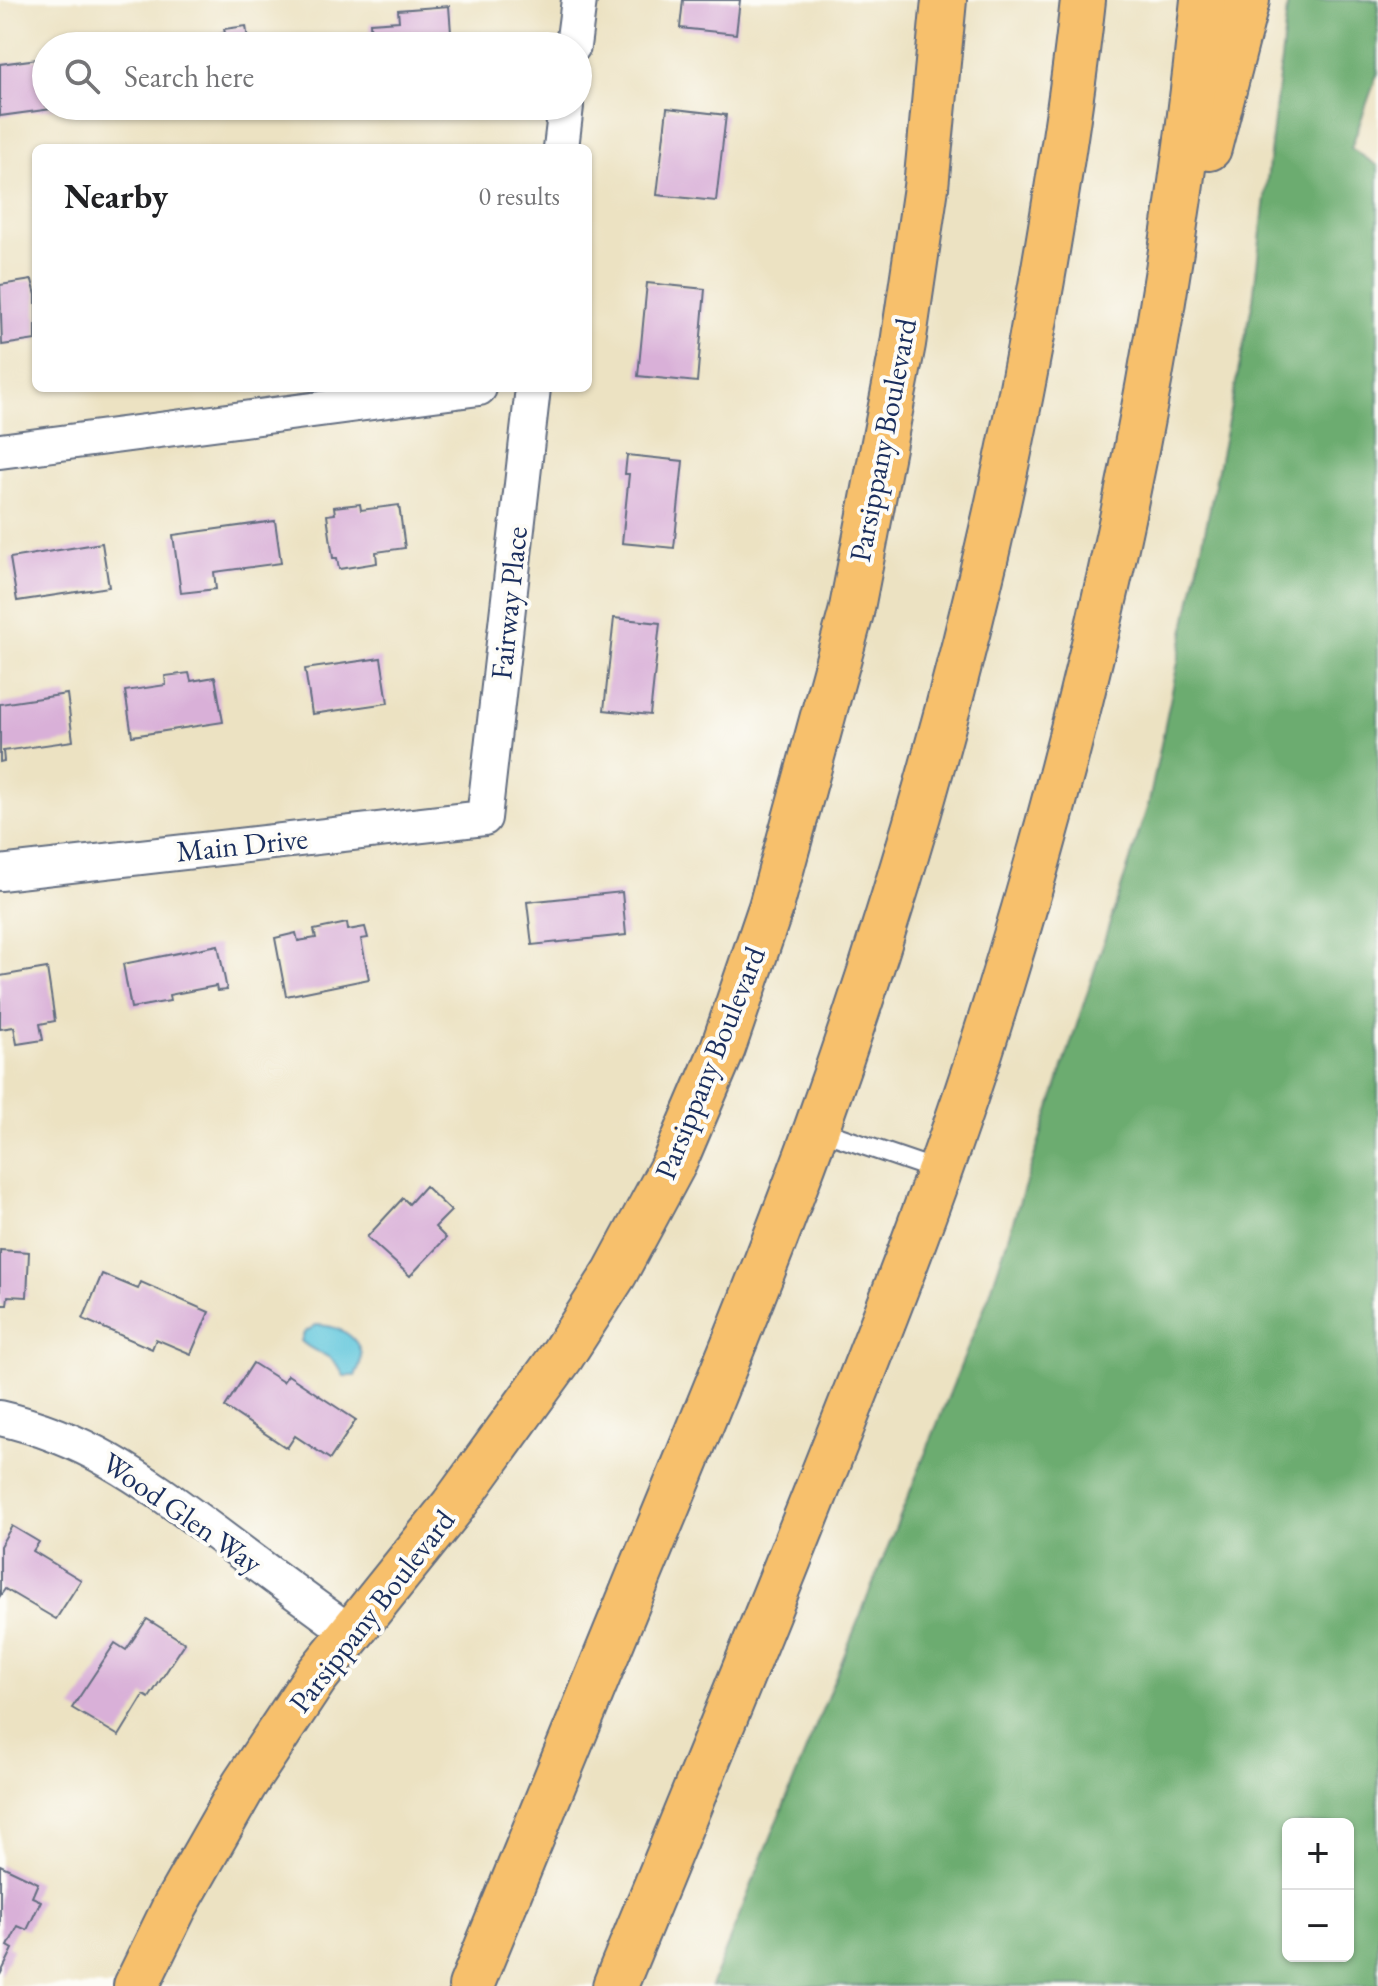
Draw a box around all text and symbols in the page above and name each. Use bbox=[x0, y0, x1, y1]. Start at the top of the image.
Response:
search box bbox=[32, 32, 592, 120]
icon: search bbox=[60, 54, 104, 98]
text: Search here bbox=[124, 57, 254, 96]
text: Nearby bbox=[64, 174, 168, 218]
text: 0 results bbox=[479, 179, 560, 213]
street label: Parsippany Boulevard bbox=[840, 314, 925, 565]
street label: Fairway Place bbox=[481, 524, 536, 681]
street label: Main Drive bbox=[174, 818, 309, 871]
street label: Parsippany Boulevard bbox=[645, 940, 774, 1185]
street label: Wood Glen Way bbox=[94, 1443, 271, 1583]
street label: Parsippany Boulevard bbox=[280, 1501, 464, 1720]
map controls bbox=[1282, 1818, 1354, 1962]
button: + bbox=[1282, 1818, 1354, 1890]
button: − bbox=[1282, 1890, 1354, 1962]

